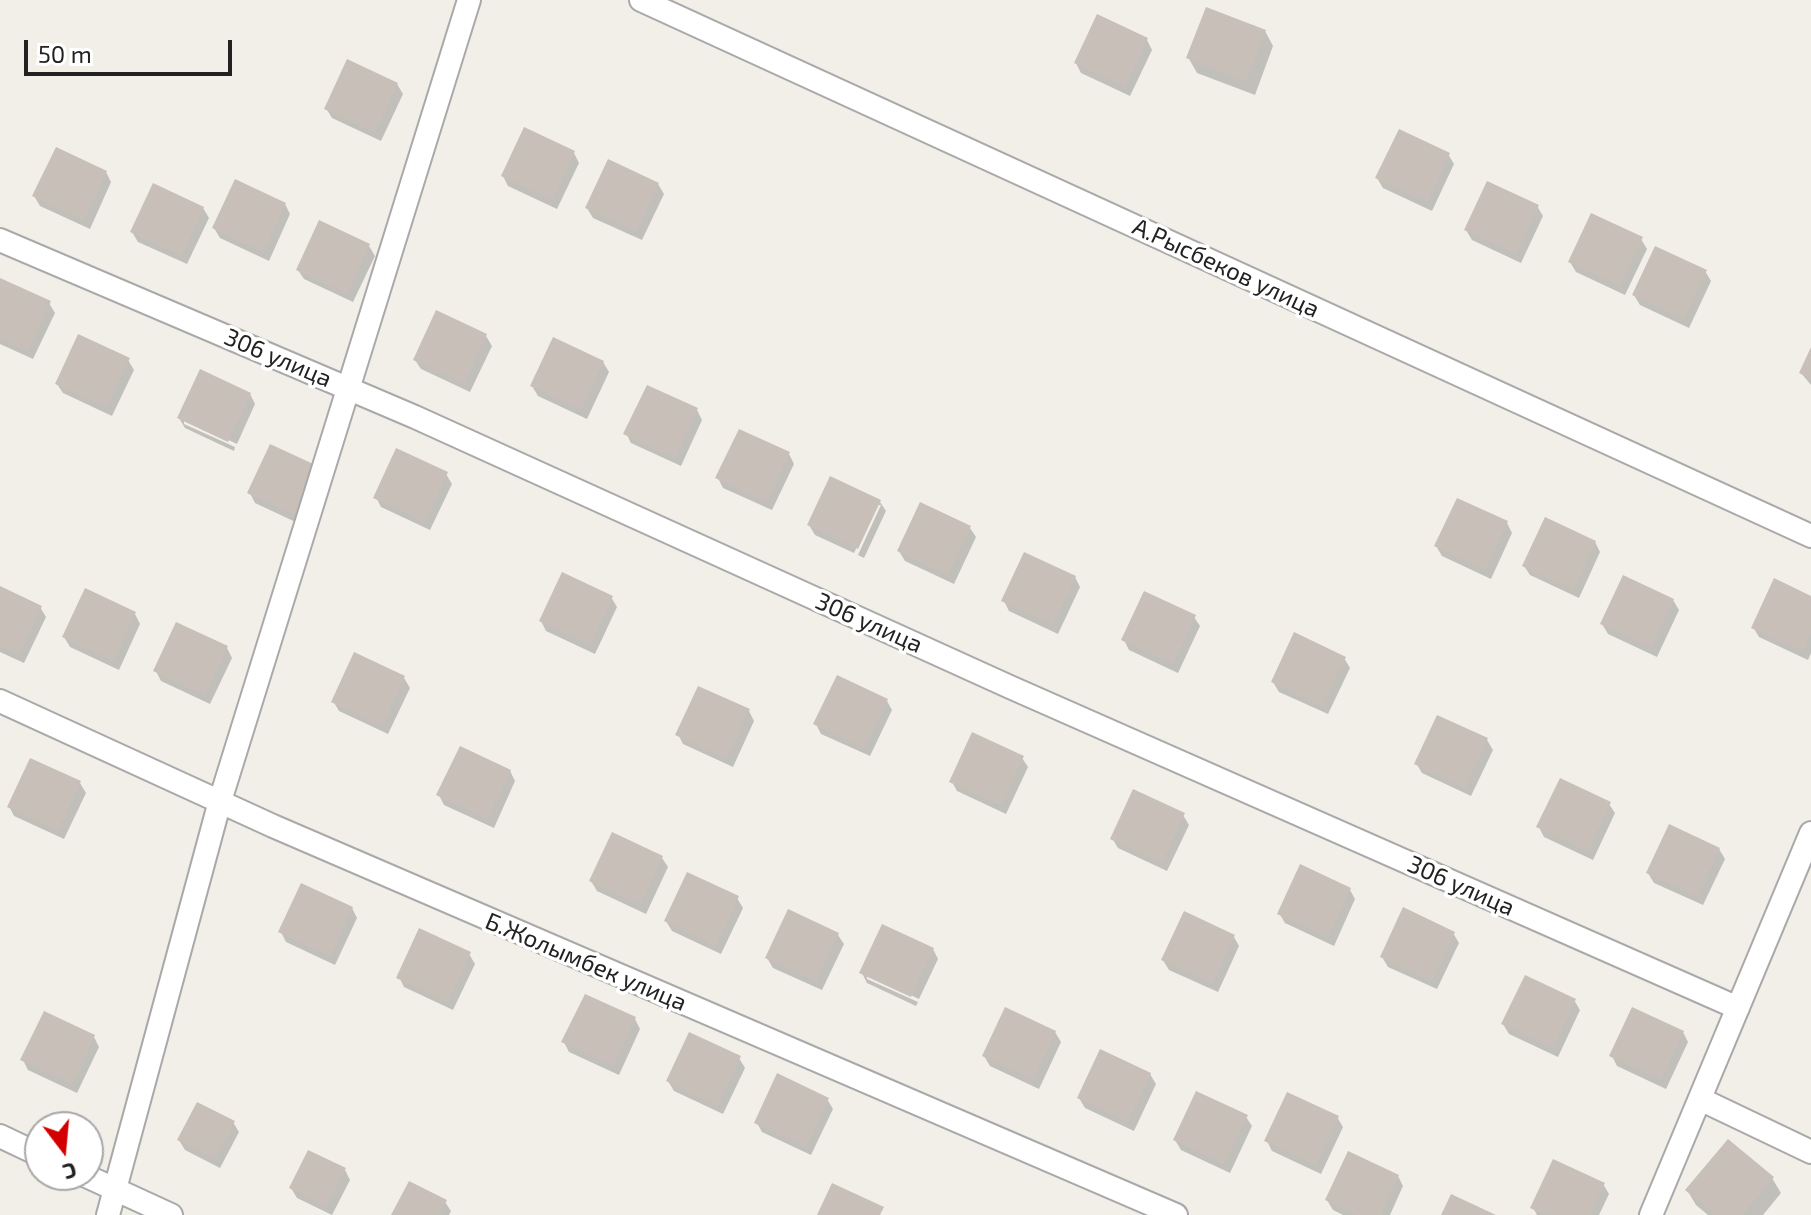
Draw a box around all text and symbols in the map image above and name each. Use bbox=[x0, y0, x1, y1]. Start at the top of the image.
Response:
scale bar bbox=[28, 24, 236, 74]
text: 50 m bbox=[38, 39, 92, 68]
street label: А.Рысбеков улица bbox=[1128, 212, 1324, 324]
street label: 306 улица bbox=[220, 322, 336, 394]
street label: 306 улица bbox=[811, 587, 927, 659]
street label: 306 улица bbox=[1403, 850, 1519, 922]
street label: Б.Жолымбек улица bbox=[481, 907, 691, 1017]
north arrow bbox=[24, 1111, 104, 1191]
text: С bbox=[60, 1158, 80, 1186]

